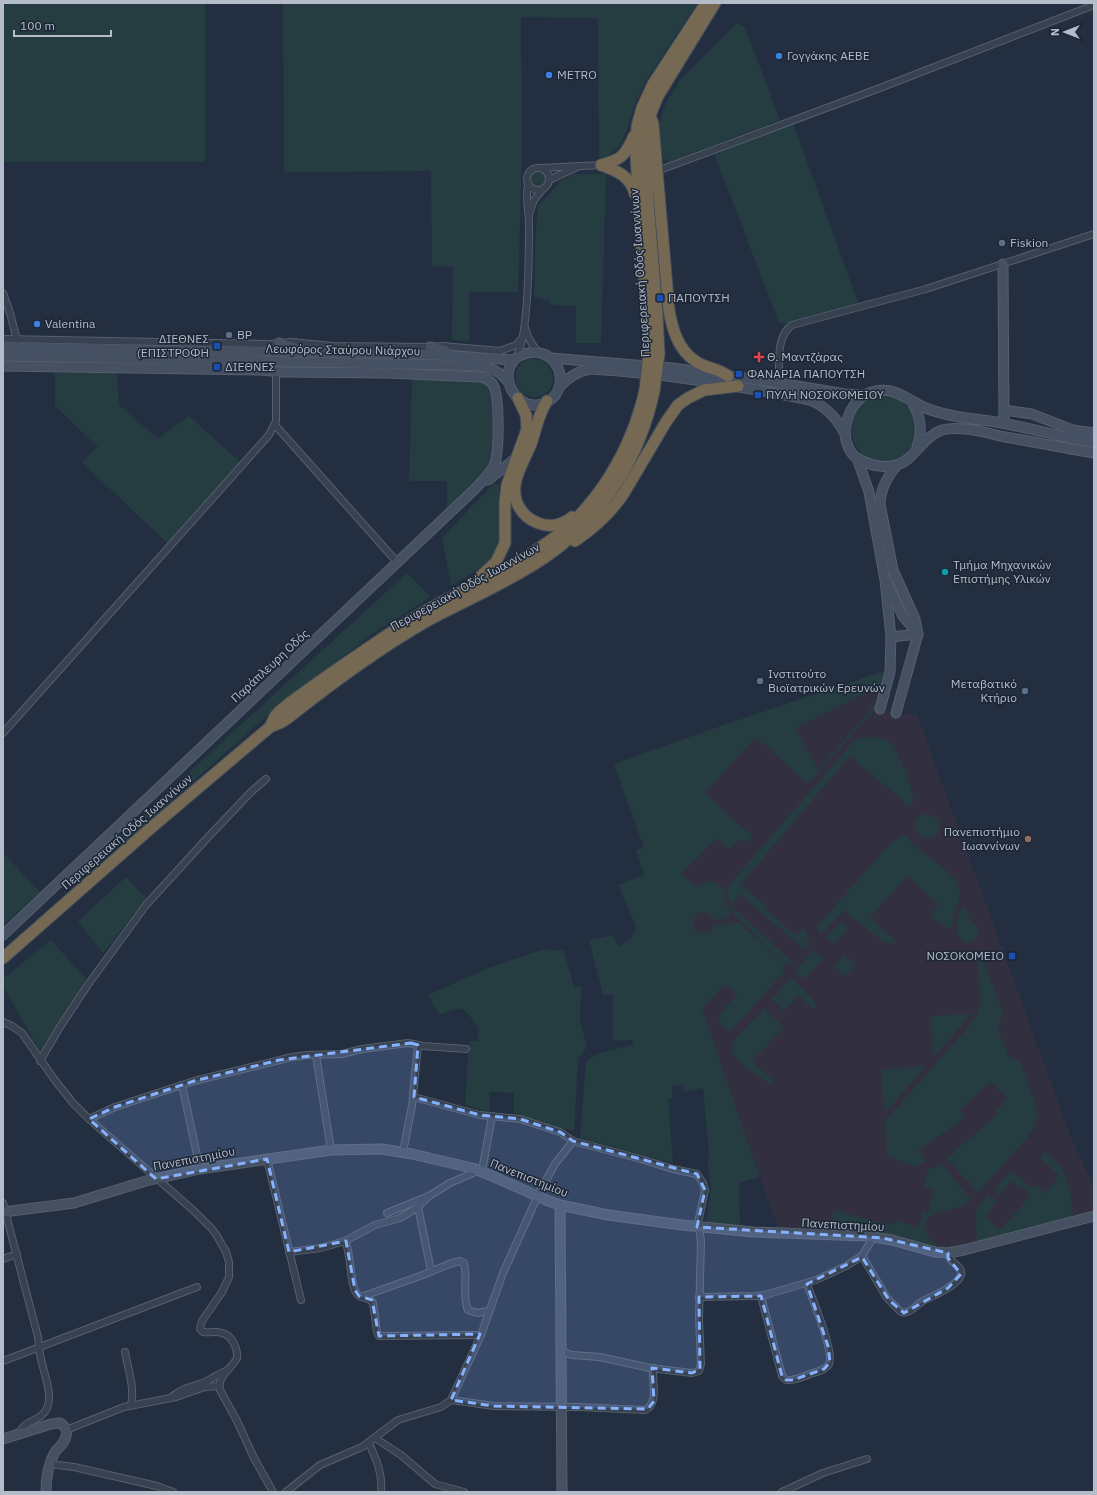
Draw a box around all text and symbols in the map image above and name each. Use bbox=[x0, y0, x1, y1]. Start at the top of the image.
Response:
scale bar bbox=[14, 12, 111, 38]
north arrow bbox=[1045, 12, 1085, 52]
text: 100 m bbox=[20, 18, 55, 33]
text: N bbox=[1048, 28, 1062, 36]
place label: Γογγάκης ΑΕΒΕ bbox=[787, 48, 870, 63]
marker: Γογγάκης ΑΕΒΕ bbox=[774, 51, 784, 61]
place label: METRO bbox=[557, 67, 597, 82]
marker: METRO bbox=[544, 70, 554, 80]
street label: Περιφερειακή Οδός Ιωαννίνων bbox=[626, 189, 653, 358]
place label: Fiskion bbox=[1010, 235, 1048, 250]
marker: Fiskion bbox=[997, 238, 1007, 248]
place label: ΠΑΠΟΥΤΣΗ bbox=[668, 290, 730, 305]
marker: ΠΑΠΟΥΤΣΗ bbox=[655, 293, 665, 303]
place label: Valentina bbox=[45, 316, 96, 331]
marker: Valentina bbox=[32, 319, 42, 329]
place label: BP bbox=[237, 327, 252, 342]
marker: BP bbox=[224, 330, 234, 340]
place label: ΔΙΕΘΝΕΣ (ΕΠΙΣΤΡΟΦΗ bbox=[137, 331, 209, 360]
marker: ΔΙΕΘΝΕΣ (ΕΠΙΣΤΡΟΦΗ bbox=[212, 341, 222, 351]
street label: Λεωφόρος Σταύρου Νιάρχου bbox=[265, 341, 421, 358]
place label: Θ. Μαντζάρας bbox=[767, 349, 843, 364]
marker: Θ. Μαντζάρας bbox=[754, 352, 764, 362]
place label: ΔΙΕΘΝΕΣ bbox=[225, 359, 275, 374]
marker: ΔΙΕΘΝΕΣ bbox=[212, 362, 222, 372]
place label: ΦΑΝΑΡΙΑ ΠΑΠΟΥΤΣΗ bbox=[747, 366, 865, 381]
marker: ΦΑΝΑΡΙΑ ΠΑΠΟΥΤΣΗ bbox=[734, 369, 744, 379]
place label: ΠΥΛΗ ΝΟΣΟΚΟΜΕΙΟΥ bbox=[766, 387, 884, 402]
marker: ΠΥΛΗ ΝΟΣΟΚΟΜΕΙΟΥ bbox=[753, 390, 763, 400]
street label: Περιφερειακή Οδός Ιωαννίνων bbox=[388, 539, 542, 634]
place label: Τμήμα Μηχανικών Επιστήμης Υλικών bbox=[953, 557, 1051, 586]
marker: Τμήμα Μηχανικών Επιστήμης Υλικών bbox=[940, 567, 950, 577]
street label: Παράπλευρη Οδός bbox=[228, 626, 312, 706]
place label: Ινστιτούτο Βιοϊατρικών Ερευνών bbox=[768, 666, 885, 695]
marker: Ινστιτούτο Βιοϊατρικών Ερευνών bbox=[755, 676, 765, 686]
place label: Μεταβατικό Κτήριο bbox=[951, 676, 1017, 705]
marker: Μεταβατικό Κτήριο bbox=[1020, 686, 1030, 696]
street label: Περιφερειακή Οδός Ιωαννίνων bbox=[58, 771, 195, 892]
place label: Πανεπιστήμιο Ιωαννίνων bbox=[944, 824, 1020, 853]
marker: Πανεπιστήμιο Ιωαννίνων bbox=[1023, 834, 1033, 844]
place label: ΝΟΣΟΚΟΜΕΙΟ bbox=[926, 948, 1004, 963]
marker: ΝΟΣΟΚΟΜΕΙΟ bbox=[1007, 951, 1017, 961]
street label: Πανεπιστημίου bbox=[152, 1143, 236, 1174]
street label: Πανεπιστημίου bbox=[488, 1155, 571, 1200]
street label: Πανεπιστημίου bbox=[801, 1215, 885, 1234]

